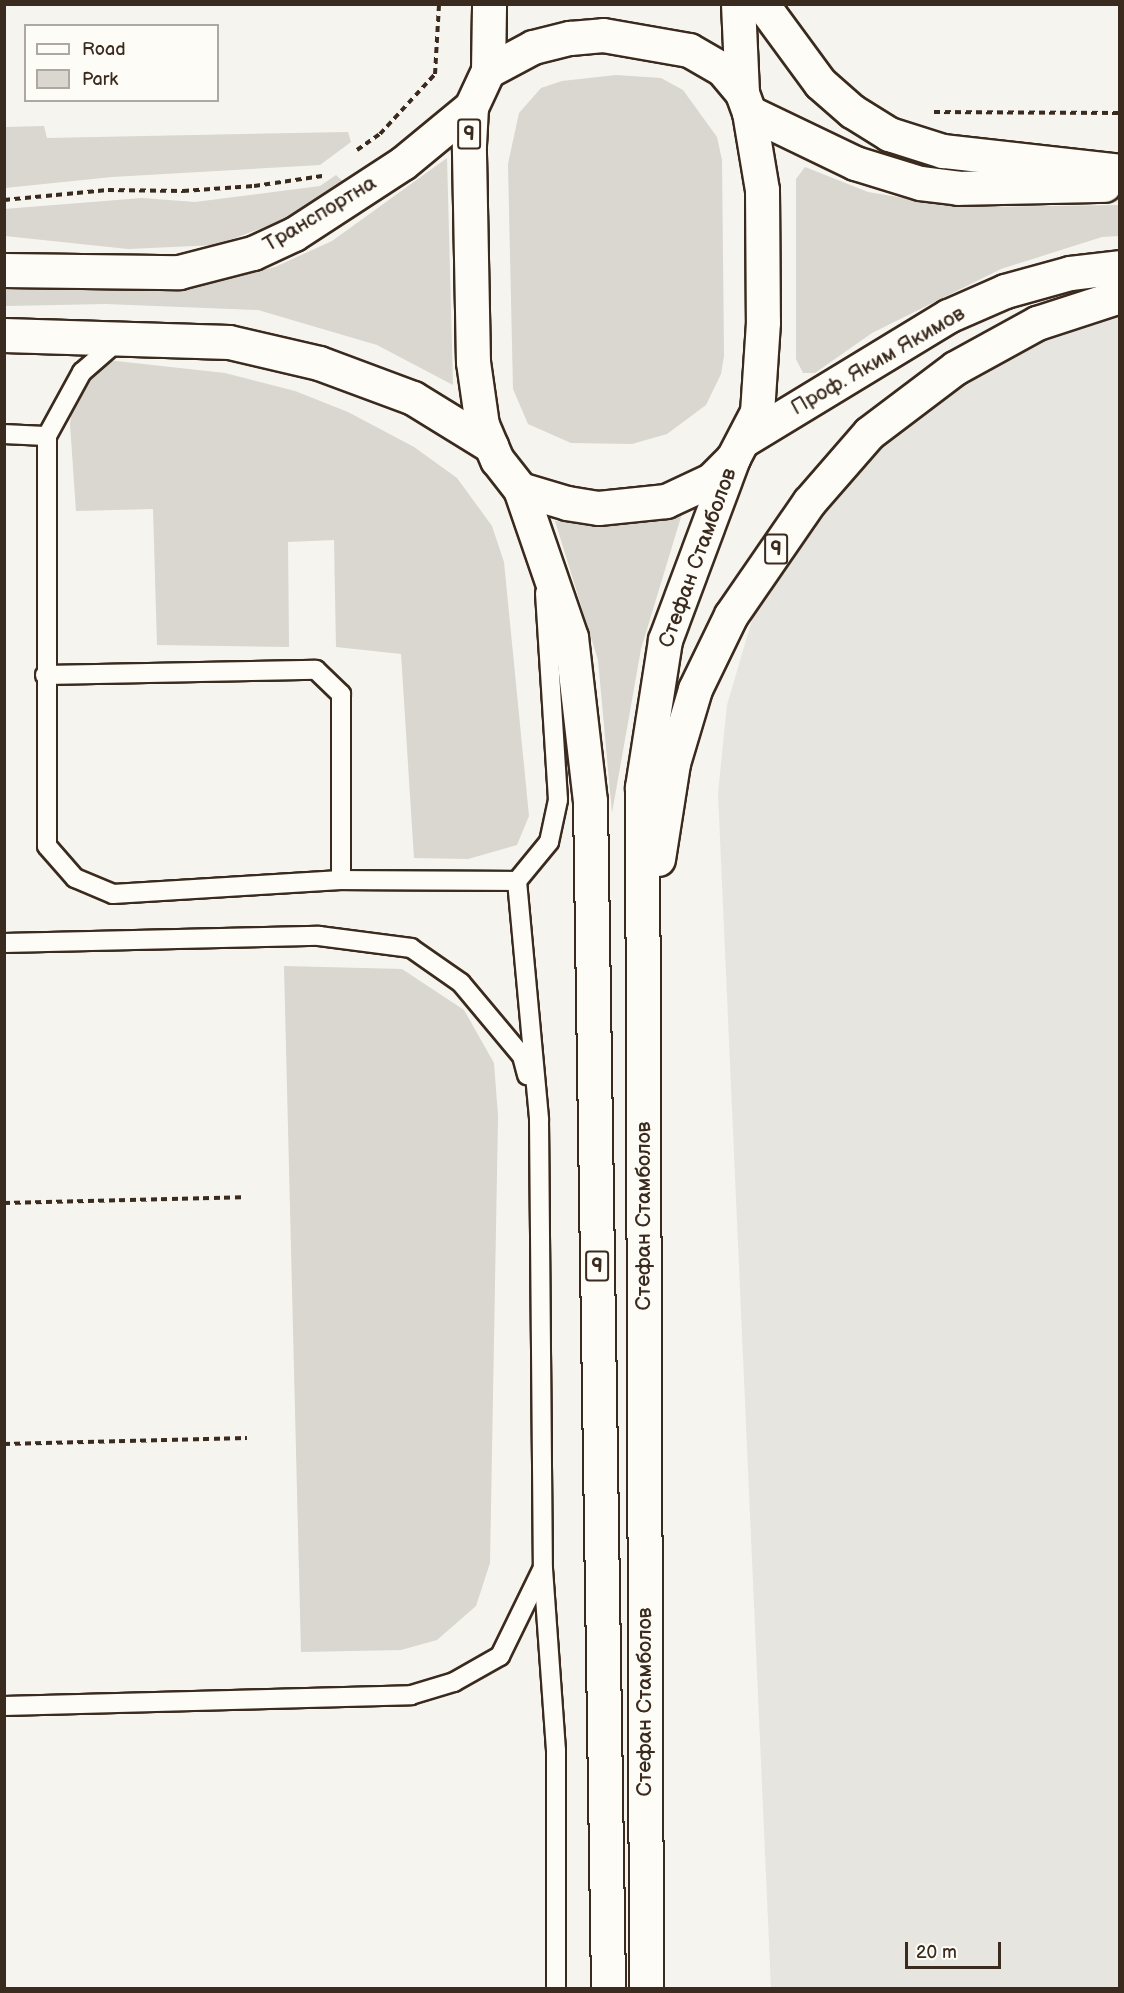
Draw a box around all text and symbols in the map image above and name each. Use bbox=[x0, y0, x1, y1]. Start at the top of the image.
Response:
legend bbox=[24, 24, 219, 102]
text: Road bbox=[82, 39, 126, 60]
text: Park bbox=[82, 69, 118, 90]
road number: 9 bbox=[457, 117, 481, 151]
street label: Транспортна bbox=[259, 170, 381, 258]
street label: Проф. Яким Якимов bbox=[787, 301, 969, 421]
street label: Стефан Стамболов bbox=[654, 465, 742, 651]
road number: 9 bbox=[764, 532, 788, 566]
street label: Стефан Стамболов bbox=[631, 1121, 657, 1311]
road number: 9 bbox=[585, 1249, 609, 1283]
street label: Стефан Стамболов bbox=[632, 1607, 658, 1797]
scale bar bbox=[908, 1930, 1004, 1968]
text: 20 m bbox=[916, 1942, 957, 1963]

